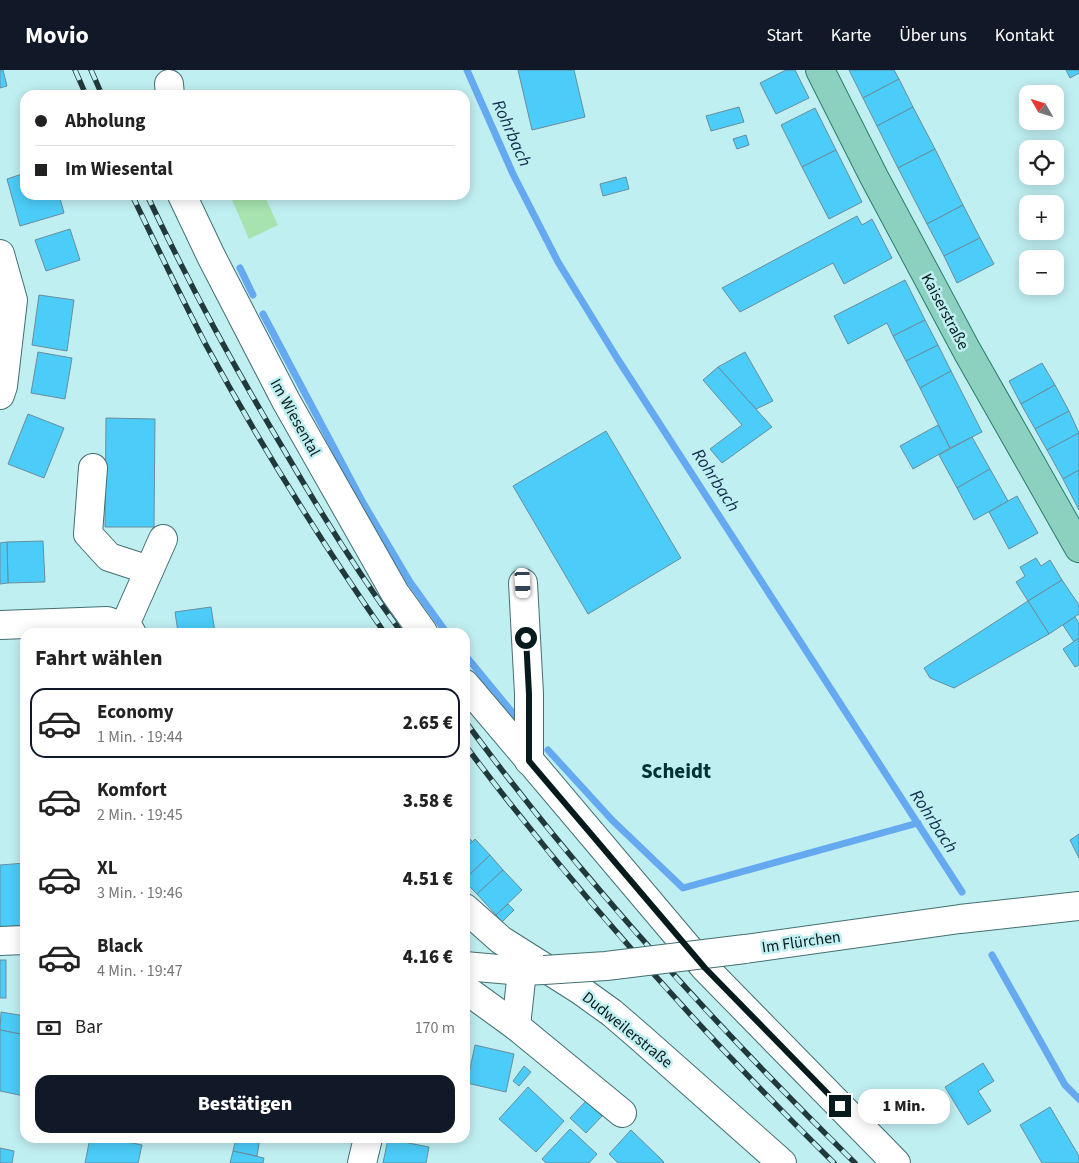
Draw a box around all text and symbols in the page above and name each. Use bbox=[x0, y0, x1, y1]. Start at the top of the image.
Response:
text: Movio bbox=[25, 18, 89, 53]
text: Start bbox=[766, 23, 803, 48]
text: Karte bbox=[831, 23, 871, 48]
text: Über uns bbox=[899, 23, 967, 48]
text: Kontakt bbox=[995, 23, 1054, 48]
north arrow bbox=[1019, 85, 1064, 130]
map controls bbox=[1019, 85, 1064, 295]
water label: Rohrbach bbox=[486, 96, 537, 171]
text: Abholung bbox=[65, 108, 145, 135]
button: locate bbox=[1019, 140, 1064, 185]
text: Im Wiesental bbox=[65, 156, 173, 183]
button: + bbox=[1019, 195, 1064, 240]
button: − bbox=[1019, 250, 1064, 295]
street label: Kaiserstraße bbox=[916, 269, 974, 354]
street label: Im Wiesental bbox=[265, 375, 326, 460]
water label: Rohrbach bbox=[686, 444, 745, 517]
car bbox=[514, 568, 531, 598]
route start bbox=[515, 627, 537, 649]
text: Fahrt wählen bbox=[35, 642, 163, 674]
text: Economy bbox=[97, 699, 174, 726]
icon: car bbox=[37, 701, 82, 746]
text: 2.65 € bbox=[403, 710, 453, 737]
text: 1 Min. · 19:44 bbox=[97, 726, 183, 748]
district label: Scheidt bbox=[641, 756, 711, 786]
text: Komfort bbox=[97, 777, 167, 804]
icon: car bbox=[37, 779, 82, 824]
water label: Rohrbach bbox=[904, 785, 963, 858]
text: 3.58 € bbox=[403, 788, 453, 815]
text: 2 Min. · 19:45 bbox=[97, 804, 183, 826]
text: XL bbox=[97, 855, 118, 882]
icon: car bbox=[37, 857, 82, 902]
text: 4.51 € bbox=[403, 866, 453, 893]
text: 3 Min. · 19:46 bbox=[97, 882, 183, 904]
street label: Im Flürchen bbox=[760, 926, 842, 958]
text: Black bbox=[97, 933, 143, 960]
icon: car bbox=[37, 935, 82, 980]
text: 4.16 € bbox=[403, 944, 453, 971]
text: 4 Min. · 19:47 bbox=[97, 960, 183, 982]
street label: Dudweilerstraße bbox=[578, 986, 677, 1073]
icon: cash bbox=[35, 1014, 63, 1042]
text: Bar bbox=[75, 1014, 102, 1041]
text: 170 m bbox=[415, 1017, 455, 1039]
button: Bestätigen bbox=[35, 1075, 455, 1133]
callout: 1 Min. bbox=[858, 1088, 950, 1124]
route end bbox=[829, 1095, 851, 1117]
text: 1 Min. bbox=[883, 1095, 925, 1117]

